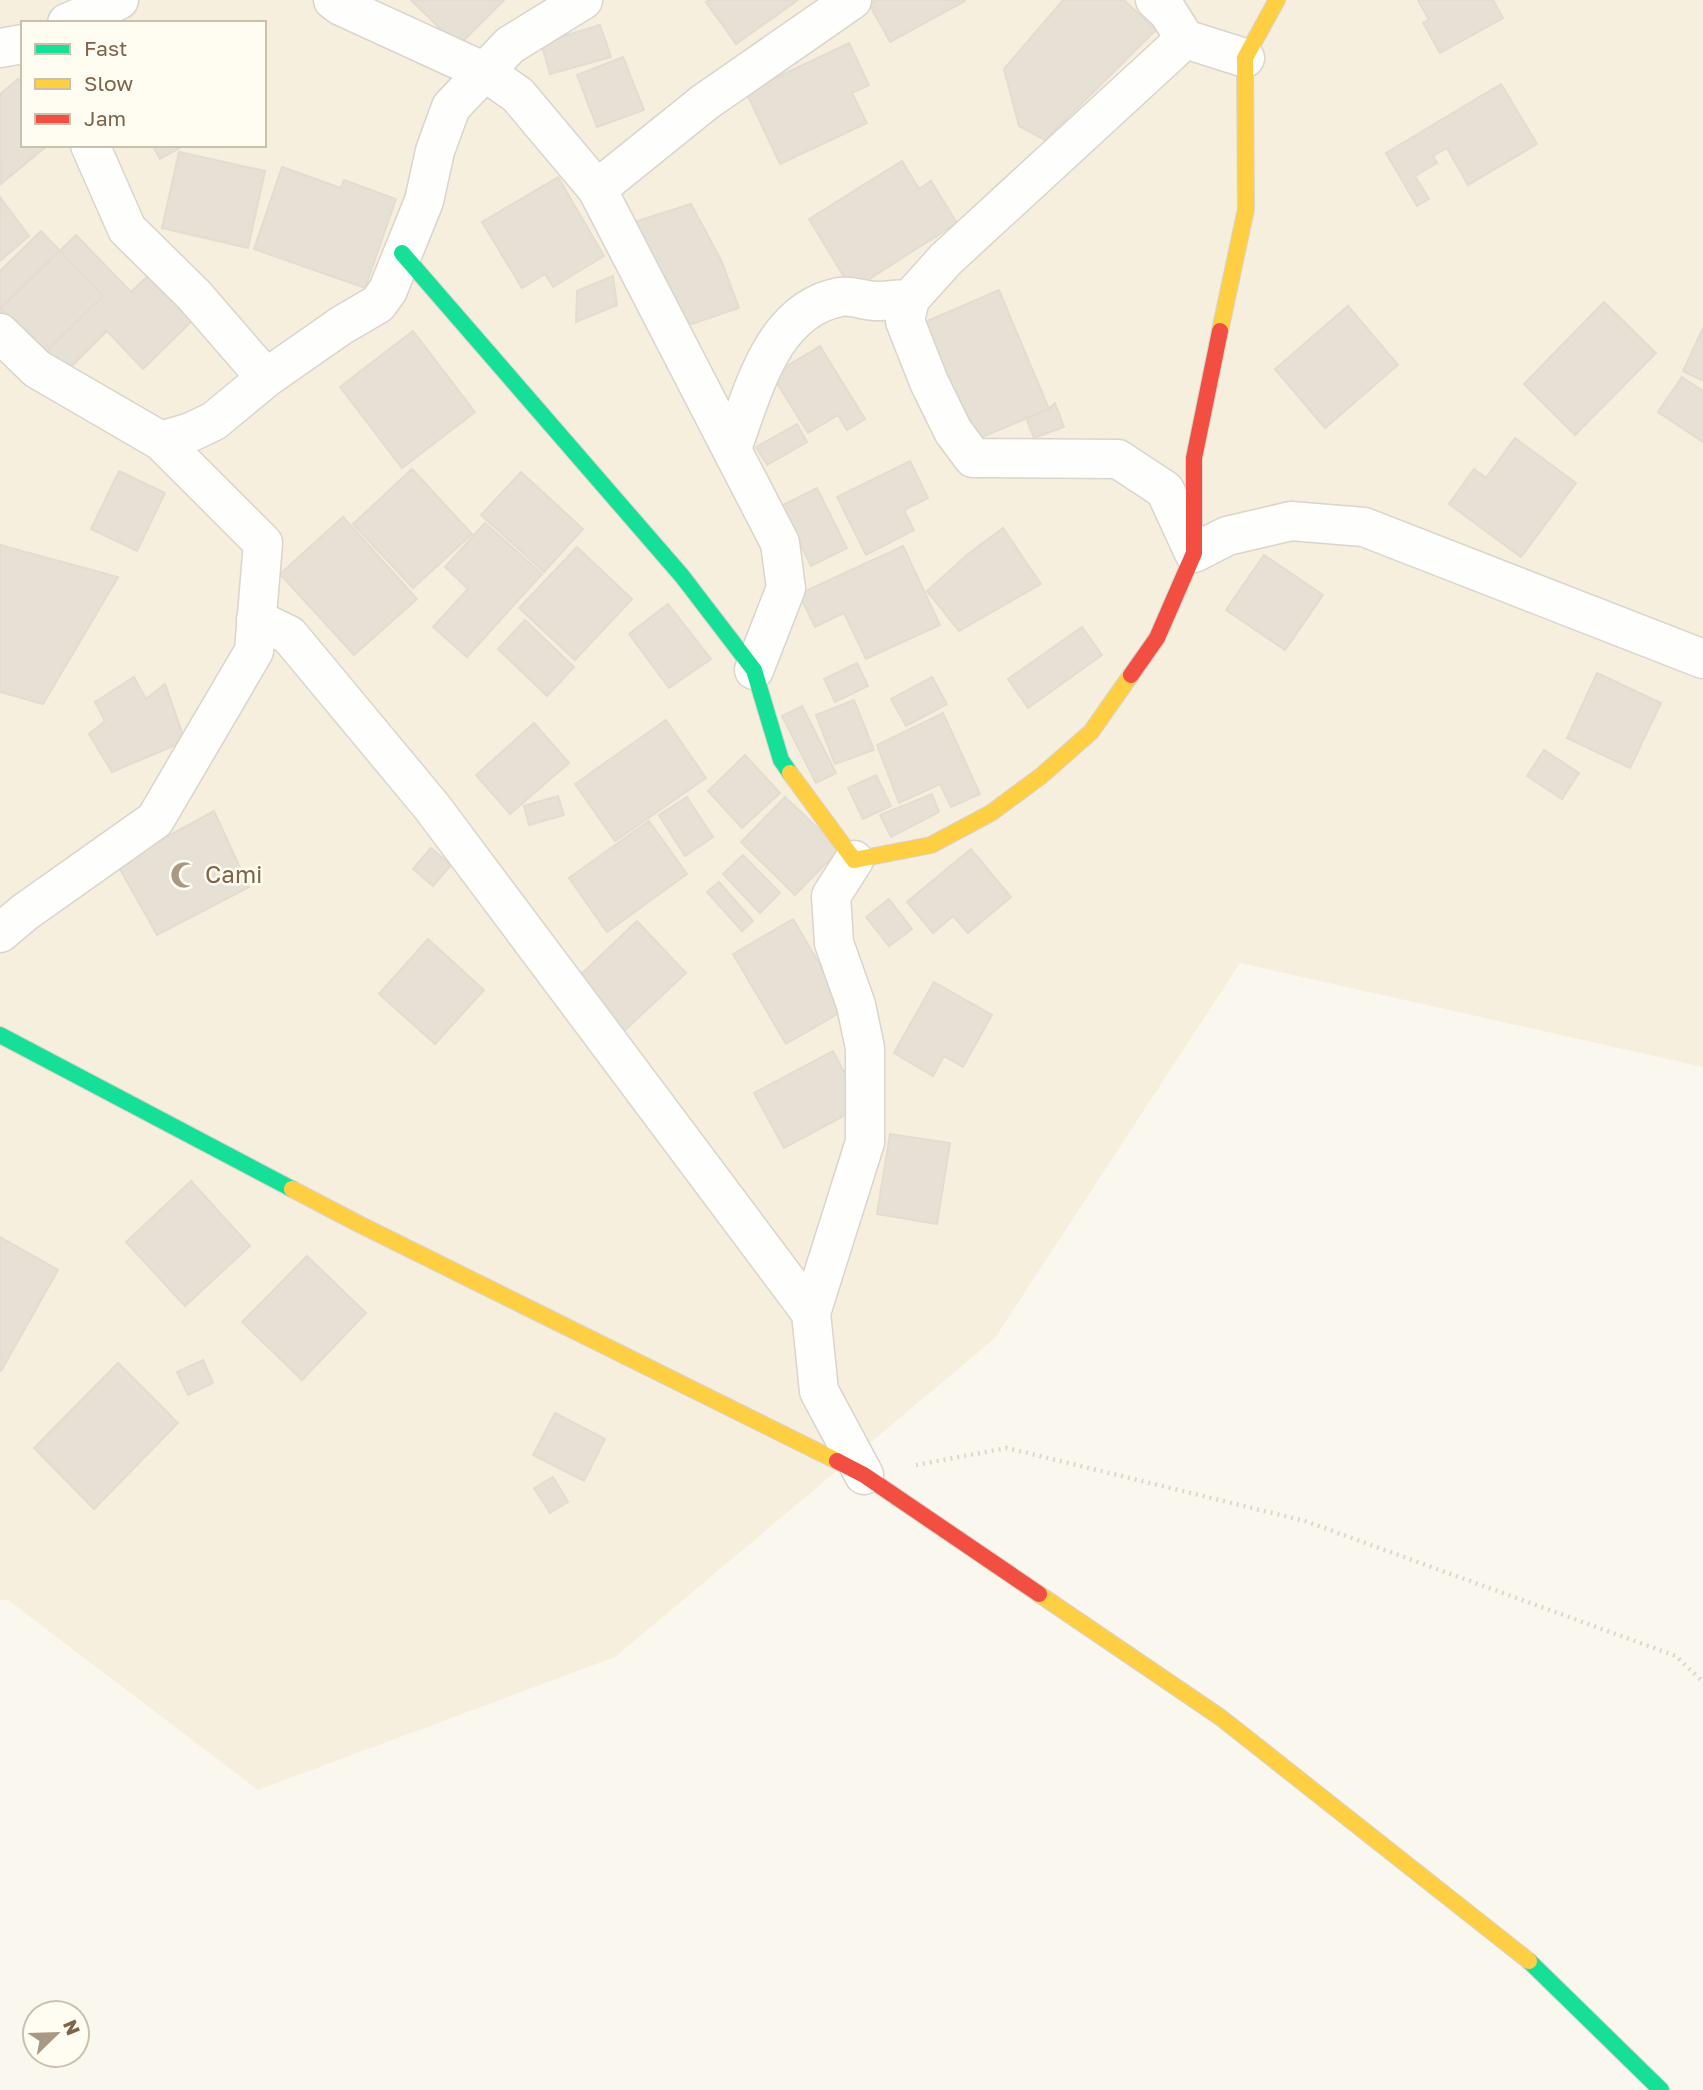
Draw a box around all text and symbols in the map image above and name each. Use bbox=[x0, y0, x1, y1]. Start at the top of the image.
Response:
legend bbox=[21, 21, 266, 147]
text: Fast bbox=[84, 35, 127, 61]
text: Slow bbox=[84, 70, 133, 96]
text: Jam bbox=[84, 105, 126, 131]
place label: Cami bbox=[205, 859, 263, 888]
mosque icon: Cami bbox=[169, 860, 199, 890]
north arrow bbox=[21, 1999, 91, 2069]
text: N bbox=[59, 2016, 86, 2038]

